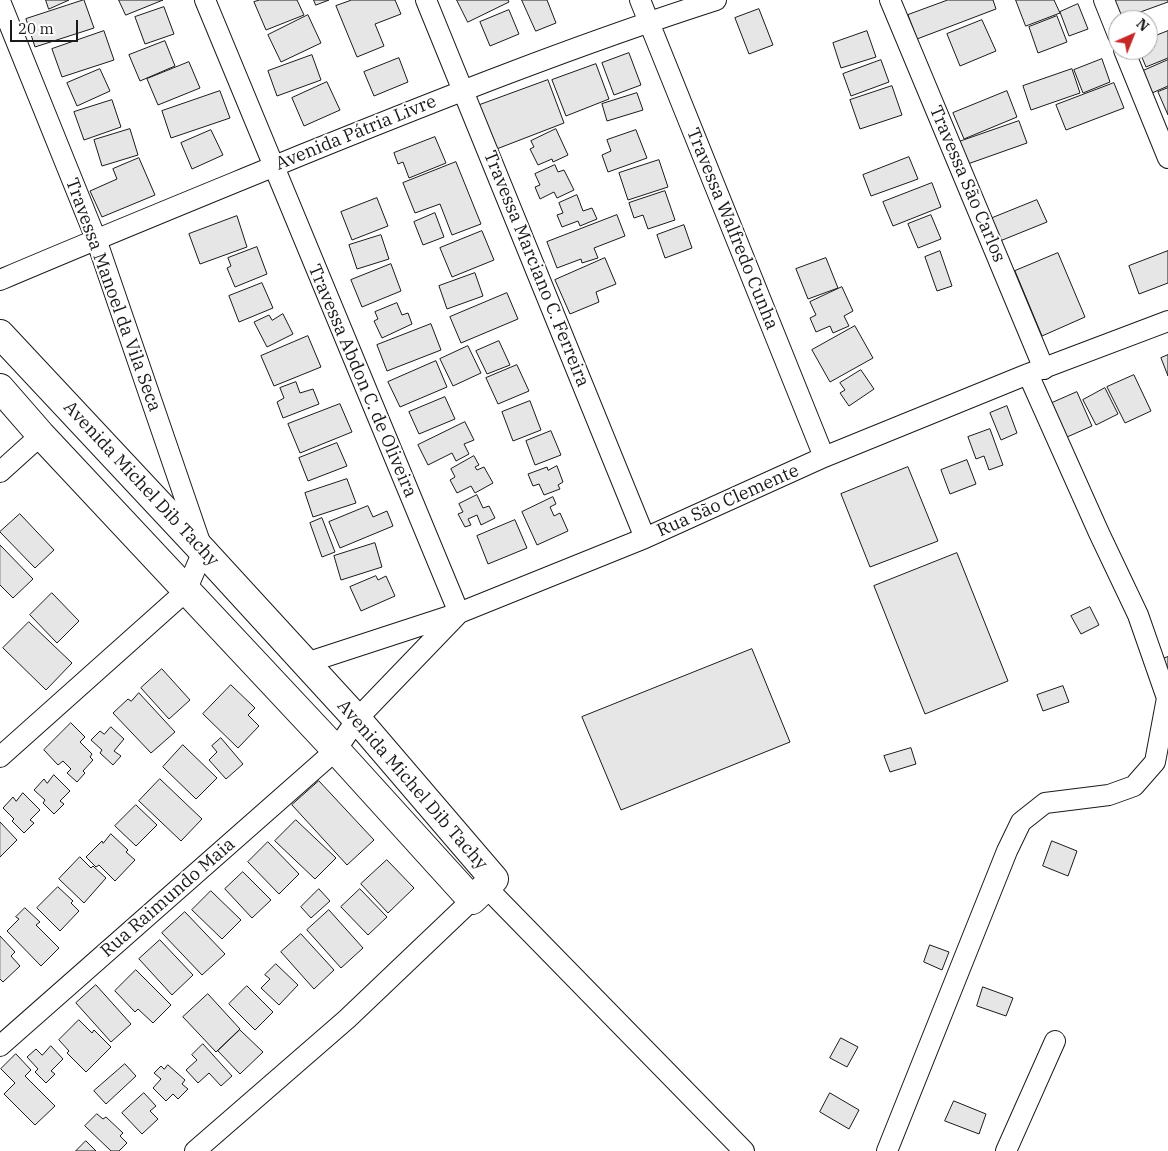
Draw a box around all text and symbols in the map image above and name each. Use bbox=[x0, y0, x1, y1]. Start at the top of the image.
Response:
scale bar bbox=[12, 10, 80, 42]
north arrow bbox=[1108, 10, 1158, 60]
text: N bbox=[1132, 15, 1153, 35]
text: 20 m bbox=[18, 19, 54, 38]
street label: Avenida Pátria Livre bbox=[273, 91, 439, 175]
street label: Travessa São Carlos bbox=[924, 102, 1010, 266]
street label: Travessa Walfredo Cunha bbox=[682, 125, 782, 333]
street label: Travessa Marciano C. Ferreira bbox=[479, 148, 593, 390]
street label: Travessa Manoel da Vila Seca bbox=[61, 175, 165, 415]
street label: Travessa Abdon C. de Oliveira bbox=[303, 261, 421, 501]
street label: Avenida Michel Dib Tachy bbox=[59, 397, 223, 571]
street label: Rua São Clemente bbox=[654, 460, 802, 542]
street label: Avenida Michel Dib Tachy bbox=[332, 696, 492, 874]
street label: Rua Raimundo Maia bbox=[96, 834, 240, 962]

